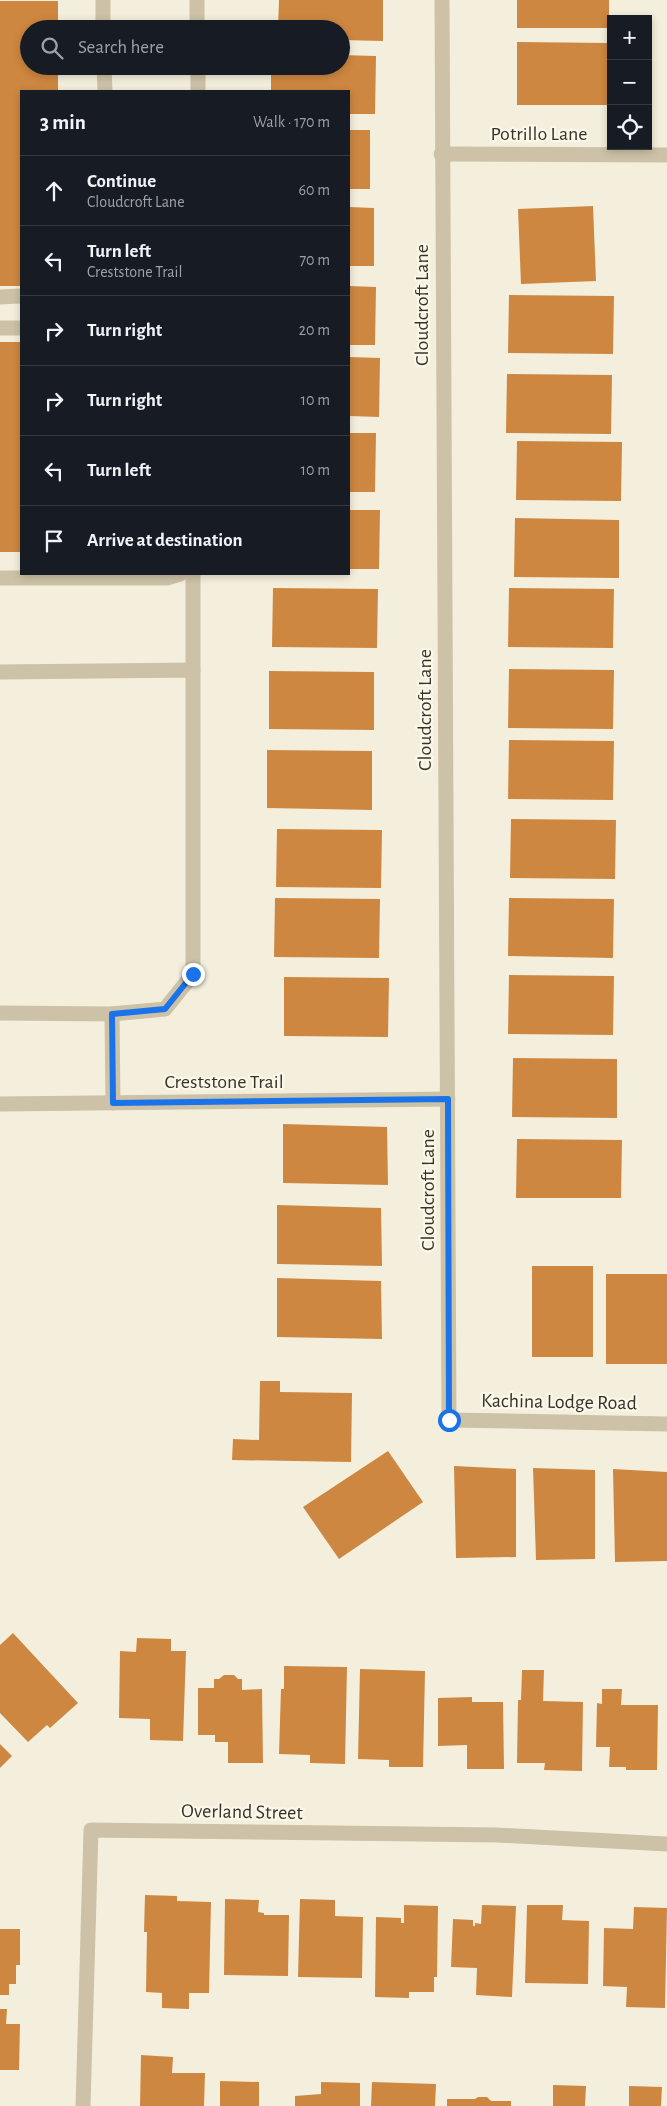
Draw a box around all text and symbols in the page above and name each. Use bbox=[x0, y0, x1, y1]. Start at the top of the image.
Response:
map controls bbox=[607, 15, 652, 150]
button: + bbox=[607, 15, 652, 60]
search box bbox=[20, 20, 350, 75]
icon: search bbox=[38, 34, 66, 62]
text: Search here bbox=[78, 38, 164, 57]
button: − bbox=[607, 60, 652, 105]
button: locate bbox=[607, 105, 652, 150]
text: 3 min bbox=[40, 112, 86, 133]
text: Walk · 170 m bbox=[253, 114, 330, 130]
street label: Potrillo Lane bbox=[491, 124, 587, 144]
text: Continue bbox=[87, 172, 156, 191]
icon: ahead bbox=[40, 177, 68, 205]
text: 60 m bbox=[299, 182, 330, 198]
text: Cloudcroft Lane bbox=[87, 194, 185, 210]
text: Turn left bbox=[87, 242, 151, 261]
street label: Cloudcroft Lane bbox=[412, 244, 432, 366]
icon: left bbox=[40, 247, 68, 275]
text: 70 m bbox=[299, 252, 330, 268]
text: Creststone Trail bbox=[87, 264, 182, 280]
icon: right bbox=[40, 317, 68, 345]
text: Turn right bbox=[87, 321, 162, 340]
text: 20 m bbox=[299, 322, 330, 338]
icon: right bbox=[40, 387, 68, 415]
text: Turn right bbox=[87, 391, 162, 410]
text: 10 m bbox=[301, 392, 330, 408]
icon: left bbox=[40, 457, 68, 485]
text: Turn left bbox=[87, 461, 151, 480]
text: 10 m bbox=[301, 462, 330, 478]
icon: arrive bbox=[40, 527, 68, 555]
text: Arrive at destination bbox=[87, 531, 243, 550]
street label: Cloudcroft Lane bbox=[415, 649, 435, 771]
route end bbox=[182, 963, 205, 986]
street label: Creststone Trail bbox=[164, 1072, 284, 1092]
street label: Cloudcroft Lane bbox=[418, 1129, 438, 1251]
street label: Kachina Lodge Road bbox=[481, 1391, 637, 1413]
route start bbox=[438, 1409, 461, 1432]
street label: Overland Street bbox=[181, 1801, 304, 1823]

